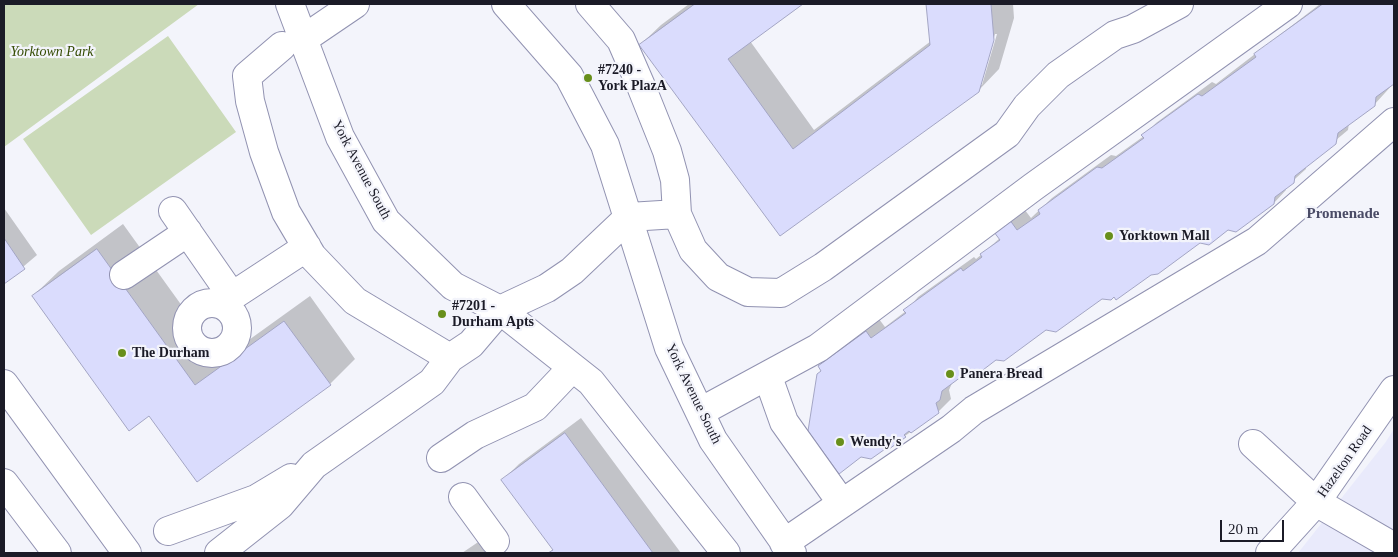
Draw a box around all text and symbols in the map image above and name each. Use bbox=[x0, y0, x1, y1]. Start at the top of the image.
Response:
park label: Yorktown Park bbox=[10, 44, 94, 60]
place label: #7240 - York PlazA bbox=[598, 62, 667, 94]
marker: #7240 - York PlazA bbox=[582, 72, 594, 84]
street label: York Avenue South bbox=[328, 118, 394, 222]
district label: Promenade bbox=[1306, 205, 1380, 223]
place label: Yorktown Mall bbox=[1119, 228, 1210, 244]
marker: Yorktown Mall bbox=[1103, 230, 1115, 242]
place label: #7201 - Durham Apts bbox=[452, 298, 534, 331]
marker: #7201 - Durham Apts bbox=[436, 308, 448, 320]
street label: York Avenue South bbox=[661, 341, 725, 447]
place label: The Durham bbox=[132, 345, 209, 361]
marker: The Durham bbox=[116, 347, 128, 359]
place label: Panera Bread bbox=[960, 366, 1043, 382]
marker: Panera Bread bbox=[944, 368, 956, 380]
street label: Hazelton Road bbox=[1314, 423, 1376, 501]
place label: Wendy's bbox=[850, 434, 901, 450]
marker: Wendy's bbox=[834, 436, 846, 448]
scale bar bbox=[1223, 510, 1287, 542]
text: 20 m bbox=[1228, 521, 1258, 537]

